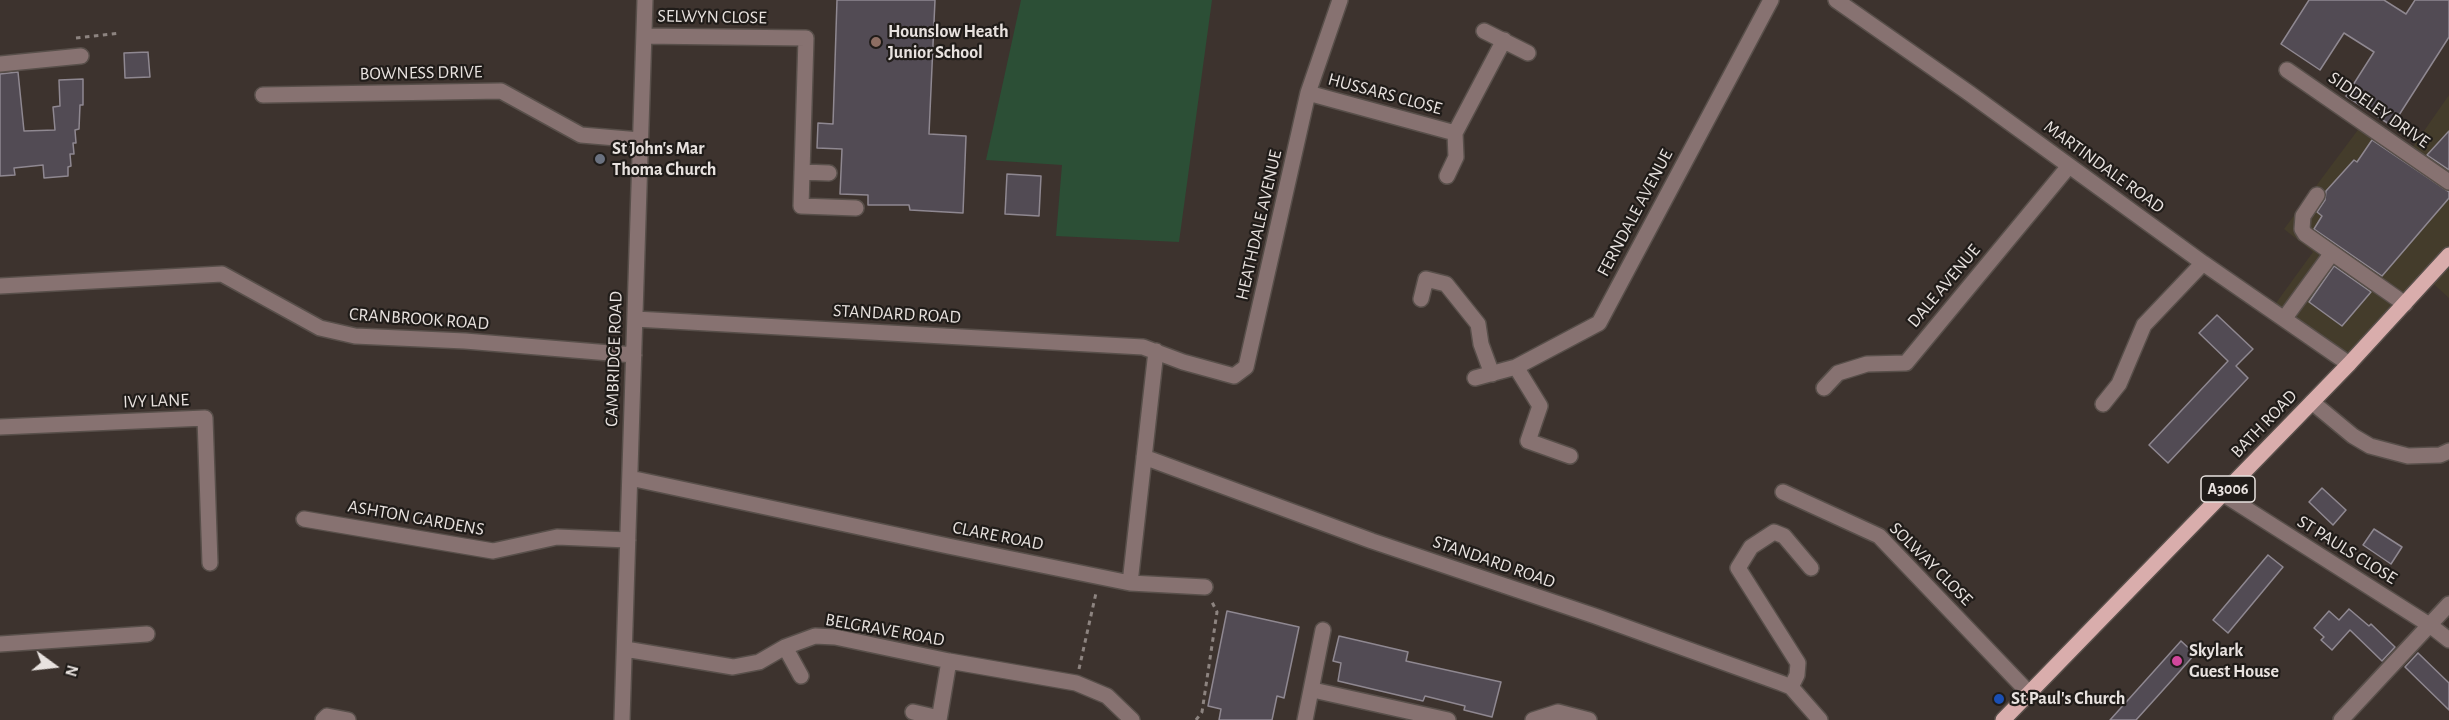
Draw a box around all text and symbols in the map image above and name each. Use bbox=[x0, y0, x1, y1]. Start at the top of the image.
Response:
street label: SELWYN CLOSE bbox=[657, 5, 767, 29]
place label: Hounslow Heath Junior School bbox=[888, 21, 1008, 63]
marker: Hounslow Heath Junior School bbox=[869, 35, 883, 49]
street label: BOWNESS DRIVE bbox=[359, 61, 483, 85]
street label: SIDDELEY DRIVE bbox=[2324, 67, 2434, 153]
street label: HUSSARS CLOSE bbox=[1326, 68, 1444, 120]
street label: MARTINDALE ROAD bbox=[2039, 116, 2169, 218]
place label: St John's Mar Thoma Church bbox=[612, 138, 716, 180]
street label: FERNDALE AVENUE bbox=[1592, 146, 1678, 280]
street label: HEATHDALE AVENUE bbox=[1231, 148, 1287, 302]
marker: St John's Mar Thoma Church bbox=[593, 152, 607, 166]
street label: DALE AVENUE bbox=[1903, 240, 1985, 332]
street label: CAMBRIDGE ROAD bbox=[601, 291, 627, 427]
street label: STANDARD ROAD bbox=[832, 300, 962, 328]
street label: CRANBROOK ROAD bbox=[348, 303, 490, 335]
street label: BATH ROAD bbox=[2226, 385, 2302, 463]
street label: IVY LANE bbox=[123, 389, 189, 413]
road number: A3006 bbox=[2201, 476, 2255, 502]
street label: ASHTON GARDENS bbox=[346, 495, 486, 541]
street label: ST PAULS CLOSE bbox=[2293, 511, 2401, 589]
street label: CLARE ROAD bbox=[951, 517, 1045, 555]
street label: SOLWAY CLOSE bbox=[1885, 518, 1977, 610]
street label: STANDARD ROAD bbox=[1430, 531, 1558, 593]
street label: BELGRAVE ROAD bbox=[824, 609, 946, 651]
north arrow bbox=[24, 636, 84, 696]
place label: Skylark Guest House bbox=[2189, 640, 2279, 682]
marker: Skylark Guest House bbox=[2170, 654, 2184, 668]
text: N bbox=[62, 663, 81, 678]
place label: St Paul's Church bbox=[2011, 688, 2125, 710]
marker: St Paul's Church bbox=[1992, 692, 2006, 706]

